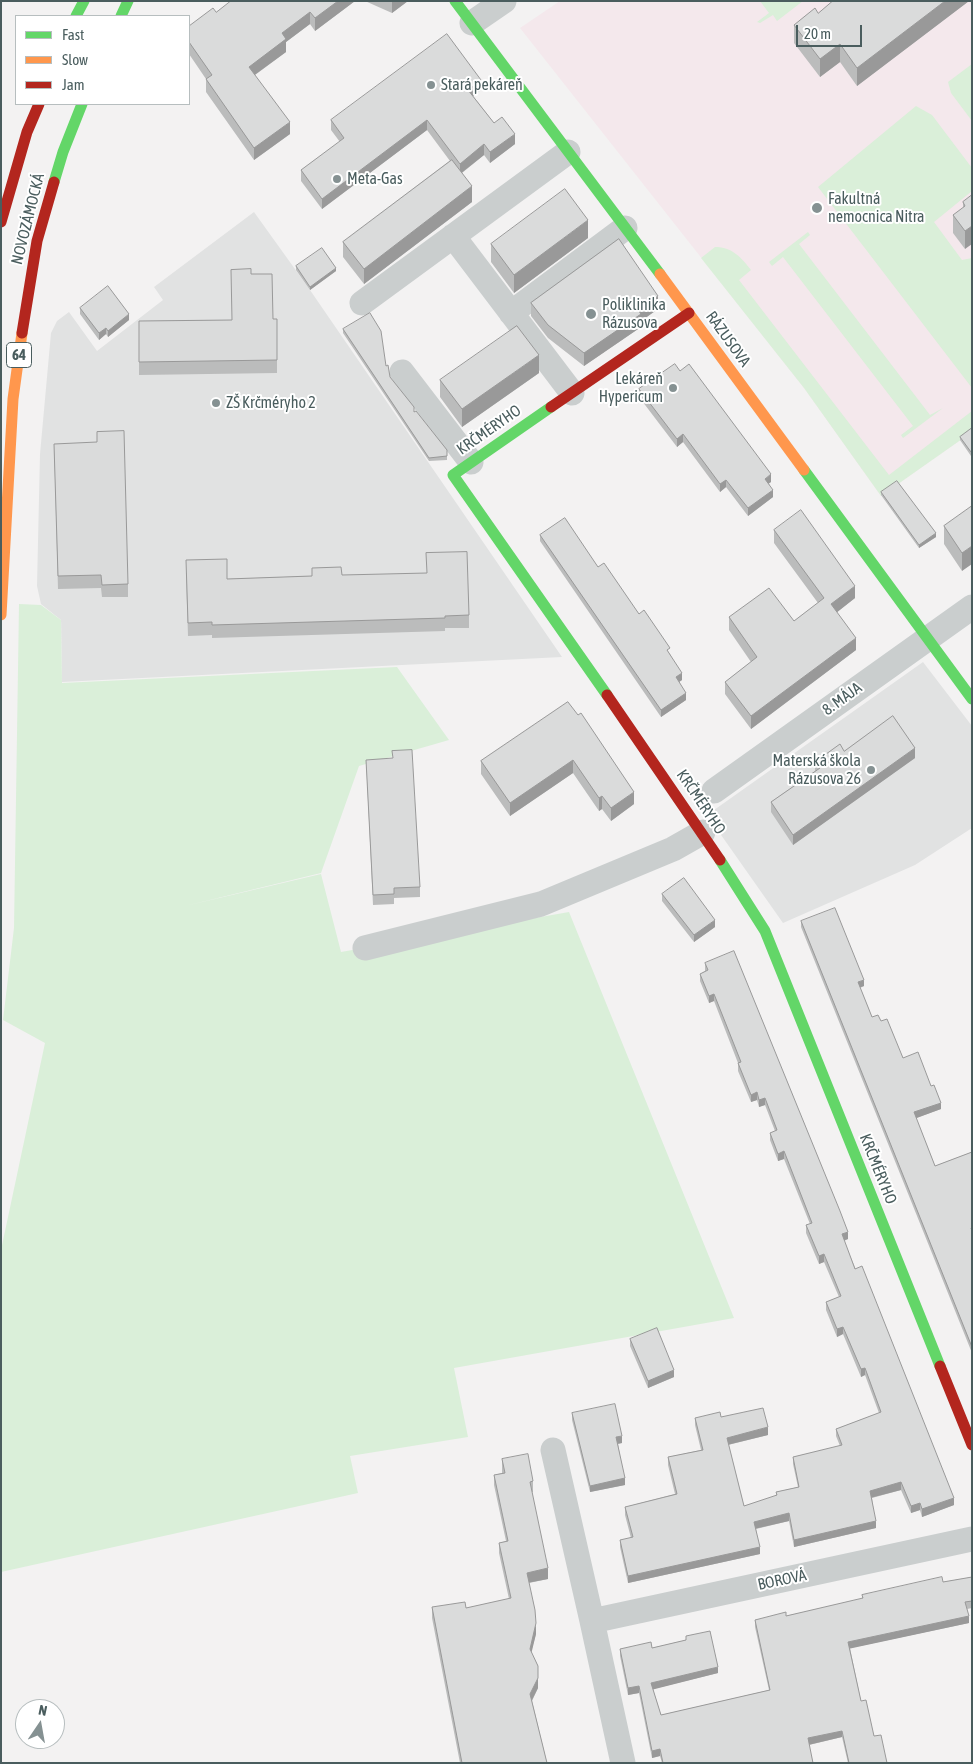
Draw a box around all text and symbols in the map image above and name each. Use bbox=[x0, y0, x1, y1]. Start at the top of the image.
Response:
legend bbox=[15, 15, 190, 105]
scale bar bbox=[798, 15, 864, 47]
text: 20 m bbox=[804, 25, 831, 42]
text: Fast bbox=[62, 26, 84, 43]
text: Slow bbox=[62, 51, 88, 68]
place label: Stará pekáreň bbox=[441, 75, 523, 95]
text: Jam bbox=[62, 76, 85, 93]
marker: Stará pekáreň bbox=[425, 79, 437, 91]
place label: Meta-Gas bbox=[347, 169, 403, 189]
street label: NOVOZÁMOCKÁ bbox=[7, 171, 49, 267]
marker: Meta-Gas bbox=[331, 173, 343, 185]
place label: Fakultná nemocnica Nitra bbox=[828, 189, 925, 227]
marker: Fakultná nemocnica Nitra bbox=[810, 201, 824, 215]
place label: Poliklinika Rázusova bbox=[602, 295, 666, 333]
marker: Poliklinika Rázusova bbox=[584, 307, 598, 321]
street label: RÁZUSOVA bbox=[701, 308, 755, 370]
road number: 64 bbox=[6, 342, 32, 368]
place label: Lekáreň Hypericum bbox=[599, 369, 663, 407]
marker: Lekáreň Hypericum bbox=[667, 382, 679, 394]
place label: ZŠ Krčméryho 2 bbox=[226, 393, 316, 413]
marker: ZŠ Krčméryho 2 bbox=[210, 397, 222, 409]
street label: KRČMÉRYHO bbox=[453, 401, 525, 459]
street label: 8. MÁJA bbox=[819, 678, 865, 720]
place label: Materská škola Rázusova 26 bbox=[773, 751, 861, 789]
marker: Materská škola Rázusova 26 bbox=[865, 764, 877, 776]
street label: KRČMÉRYHO bbox=[672, 766, 730, 838]
street label: KRČMÉRYHO bbox=[855, 1131, 901, 1207]
street label: BOROVÁ bbox=[756, 1565, 808, 1595]
north arrow bbox=[15, 1699, 65, 1749]
text: N bbox=[37, 1702, 49, 1719]

